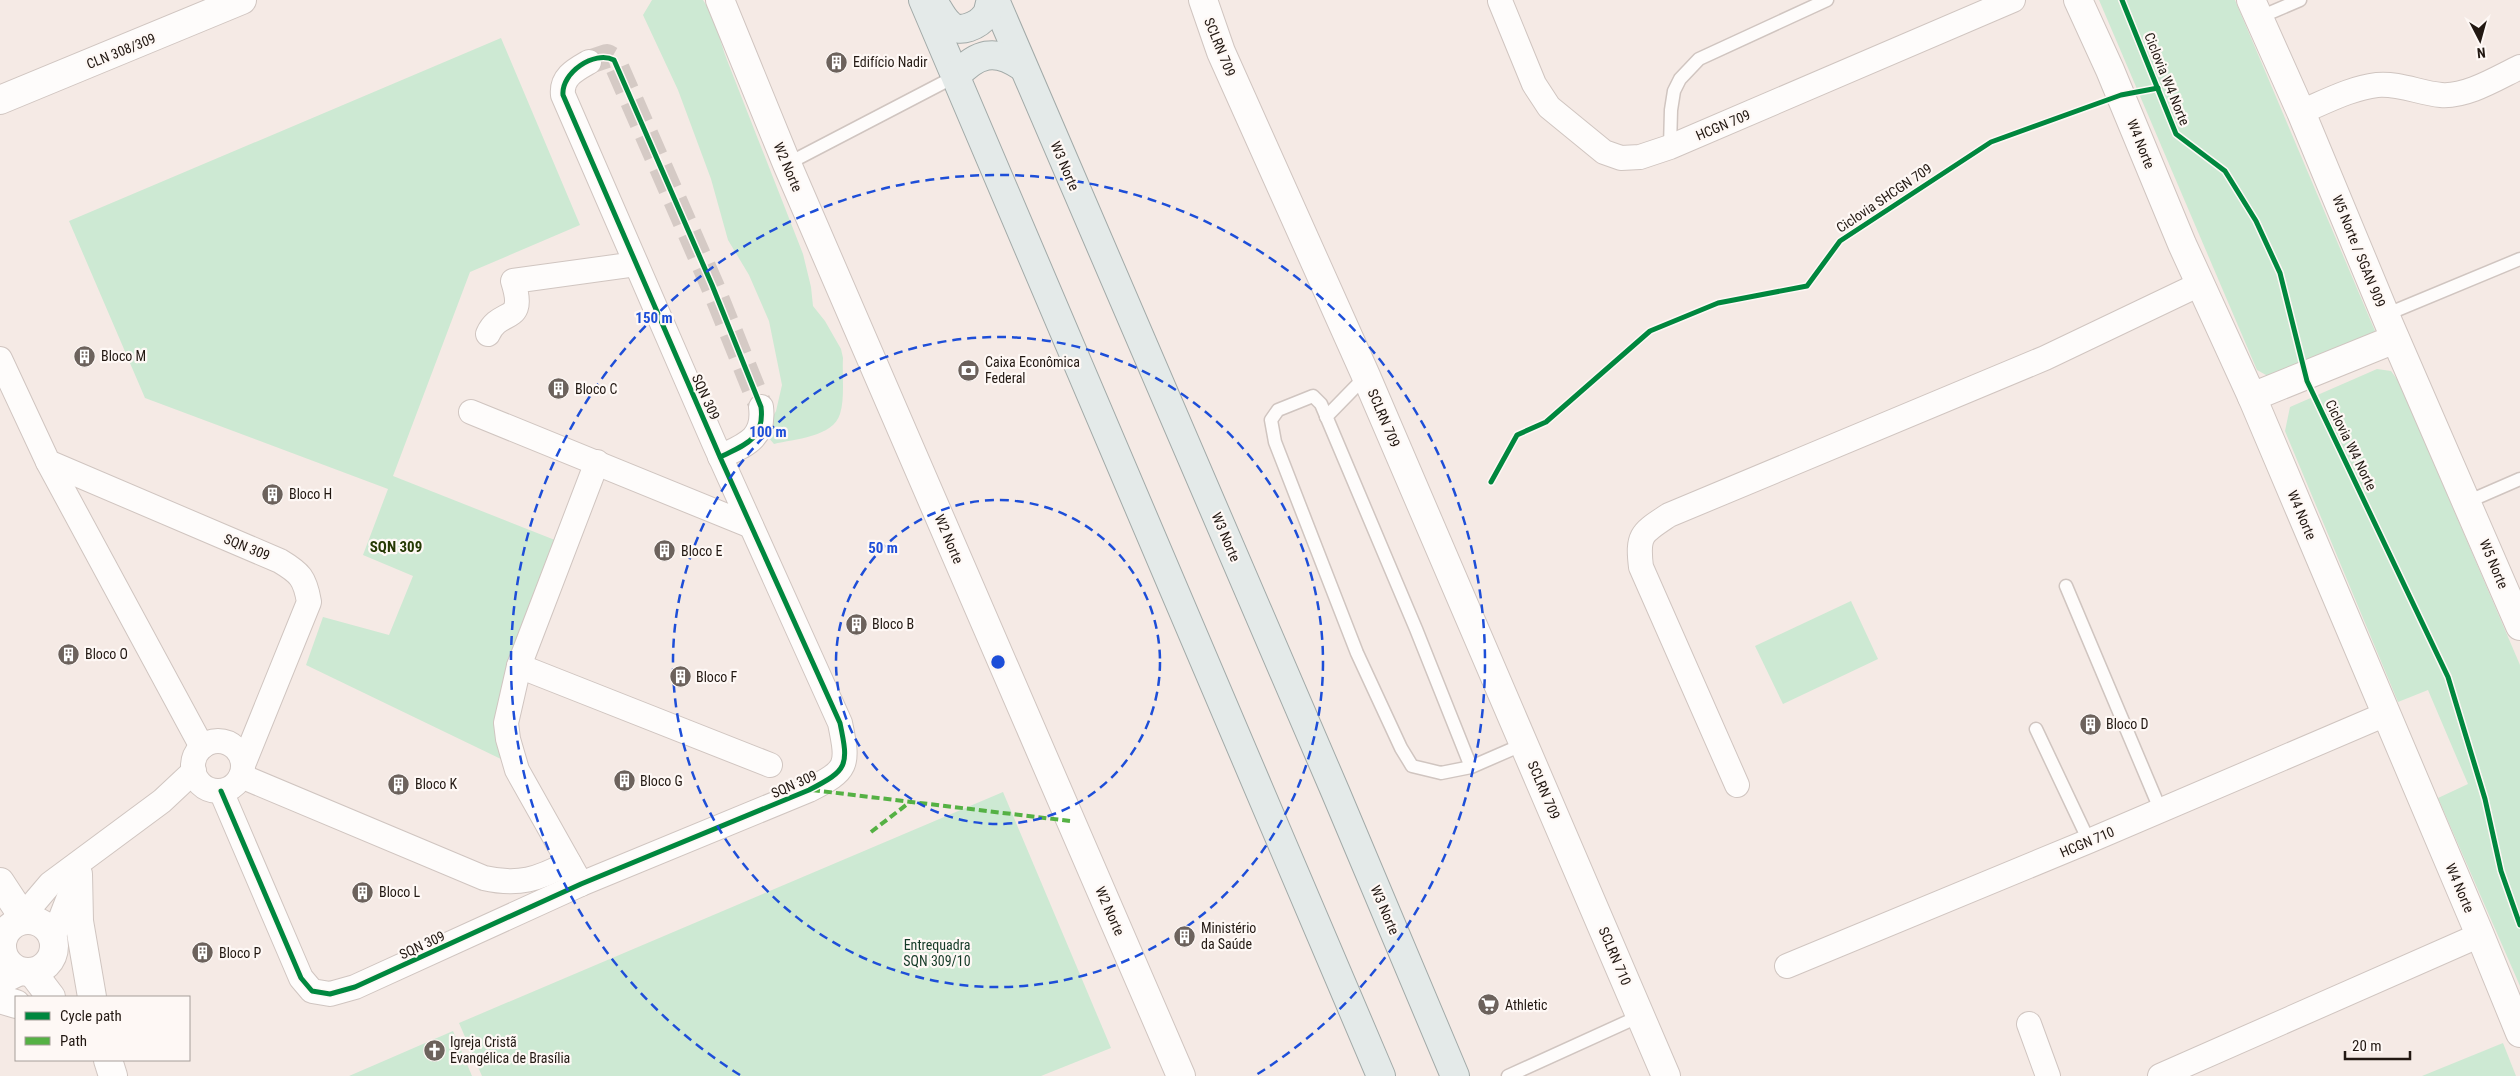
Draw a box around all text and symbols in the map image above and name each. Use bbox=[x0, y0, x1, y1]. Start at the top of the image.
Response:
street label: SCLRN 709 bbox=[1201, 15, 1239, 79]
north arrow bbox=[2455, 15, 2505, 65]
street label: CLN 308/309 bbox=[84, 30, 158, 72]
street label: Ciclovia W4 Norte bbox=[2141, 30, 2193, 128]
text: N bbox=[2476, 45, 2486, 61]
building icon: Edifício Nadir bbox=[825, 50, 849, 74]
place label: Edifício Nadir bbox=[853, 54, 927, 70]
street label: HCGN 709 bbox=[1693, 106, 1753, 144]
street label: W4 Norte bbox=[2124, 117, 2158, 171]
street label: W3 Norte bbox=[1048, 139, 1083, 193]
street label: W2 Norte bbox=[771, 140, 806, 194]
street label: Ciclovia SHCGN 709 bbox=[1833, 160, 1935, 236]
street label: W5 Norte / SGAN 909 bbox=[2329, 193, 2389, 309]
text: 150 m bbox=[635, 309, 673, 327]
building icon: Bloco M bbox=[73, 344, 97, 368]
place label: Bloco M bbox=[101, 348, 146, 364]
place label: Caixa Econômica Federal bbox=[985, 354, 1080, 386]
bank icon: Caixa Econômica Federal bbox=[957, 358, 981, 382]
street label: SQN 309 bbox=[689, 372, 723, 422]
building icon: Bloco C bbox=[547, 377, 571, 401]
place label: Bloco C bbox=[575, 381, 618, 397]
street label: SCLRN 709 bbox=[1365, 386, 1403, 450]
street label: Ciclovia W4 Norte bbox=[2322, 397, 2380, 493]
text: 100 m bbox=[749, 423, 787, 441]
building icon: Bloco H bbox=[261, 482, 285, 506]
place label: Bloco H bbox=[289, 486, 332, 502]
street label: W4 Norte bbox=[2285, 488, 2320, 542]
street label: W3 Norte bbox=[1209, 510, 1244, 564]
street label: W2 Norte bbox=[932, 512, 967, 566]
street label: SQN 309 bbox=[222, 531, 272, 563]
street label: W5 Norte bbox=[2477, 537, 2512, 591]
district label: SQN 309 bbox=[370, 538, 422, 556]
building icon: Bloco E bbox=[653, 539, 677, 563]
text: 50 m bbox=[868, 539, 898, 557]
place label: Bloco E bbox=[681, 543, 723, 559]
building icon: Bloco B bbox=[844, 612, 868, 636]
place label: Bloco B bbox=[872, 616, 914, 632]
building icon: Bloco O bbox=[57, 642, 81, 666]
place label: Bloco O bbox=[85, 646, 128, 662]
centre of rings bbox=[989, 653, 1007, 671]
building icon: Bloco F bbox=[668, 665, 692, 689]
place label: Bloco F bbox=[696, 669, 738, 685]
building icon: Bloco D bbox=[2078, 712, 2102, 736]
place label: Bloco D bbox=[2106, 716, 2149, 732]
street label: SCLRN 709 bbox=[1525, 758, 1563, 822]
street label: SQN 309 bbox=[769, 767, 819, 801]
building icon: Bloco G bbox=[612, 769, 636, 793]
building icon: Bloco K bbox=[387, 772, 411, 796]
place label: Bloco G bbox=[640, 773, 683, 789]
place label: Bloco K bbox=[415, 776, 458, 792]
street label: HCGN 710 bbox=[2057, 823, 2117, 861]
street label: W4 Norte bbox=[2443, 861, 2478, 915]
building icon: Bloco L bbox=[351, 880, 375, 904]
street label: W3 Norte bbox=[1368, 883, 1403, 937]
place label: Bloco L bbox=[379, 884, 421, 900]
street label: W2 Norte bbox=[1092, 884, 1128, 938]
place label: Ministério da Saúde bbox=[1201, 920, 1256, 952]
building icon: Ministério da Saúde bbox=[1173, 924, 1197, 948]
street label: SCLRN 710 bbox=[1596, 924, 1634, 988]
street label: SQN 309 bbox=[397, 928, 447, 962]
park label: Entrequadra SQN 309/10 bbox=[903, 937, 971, 969]
building icon: Bloco P bbox=[191, 941, 215, 965]
place label: Bloco P bbox=[219, 945, 262, 961]
supermarket icon: Athletic bbox=[1477, 993, 1501, 1017]
legend bbox=[15, 996, 190, 1061]
place label: Athletic bbox=[1505, 997, 1547, 1013]
text: Cycle path bbox=[60, 1007, 122, 1025]
scale bar bbox=[2345, 1028, 2410, 1060]
text: Path bbox=[60, 1032, 87, 1050]
place label: Igreja Cristã Evangélica de Brasília bbox=[450, 1034, 570, 1066]
text: 20 m bbox=[2352, 1037, 2382, 1055]
church icon: Igreja Cristã Evangélica de Brasília bbox=[422, 1038, 446, 1062]

